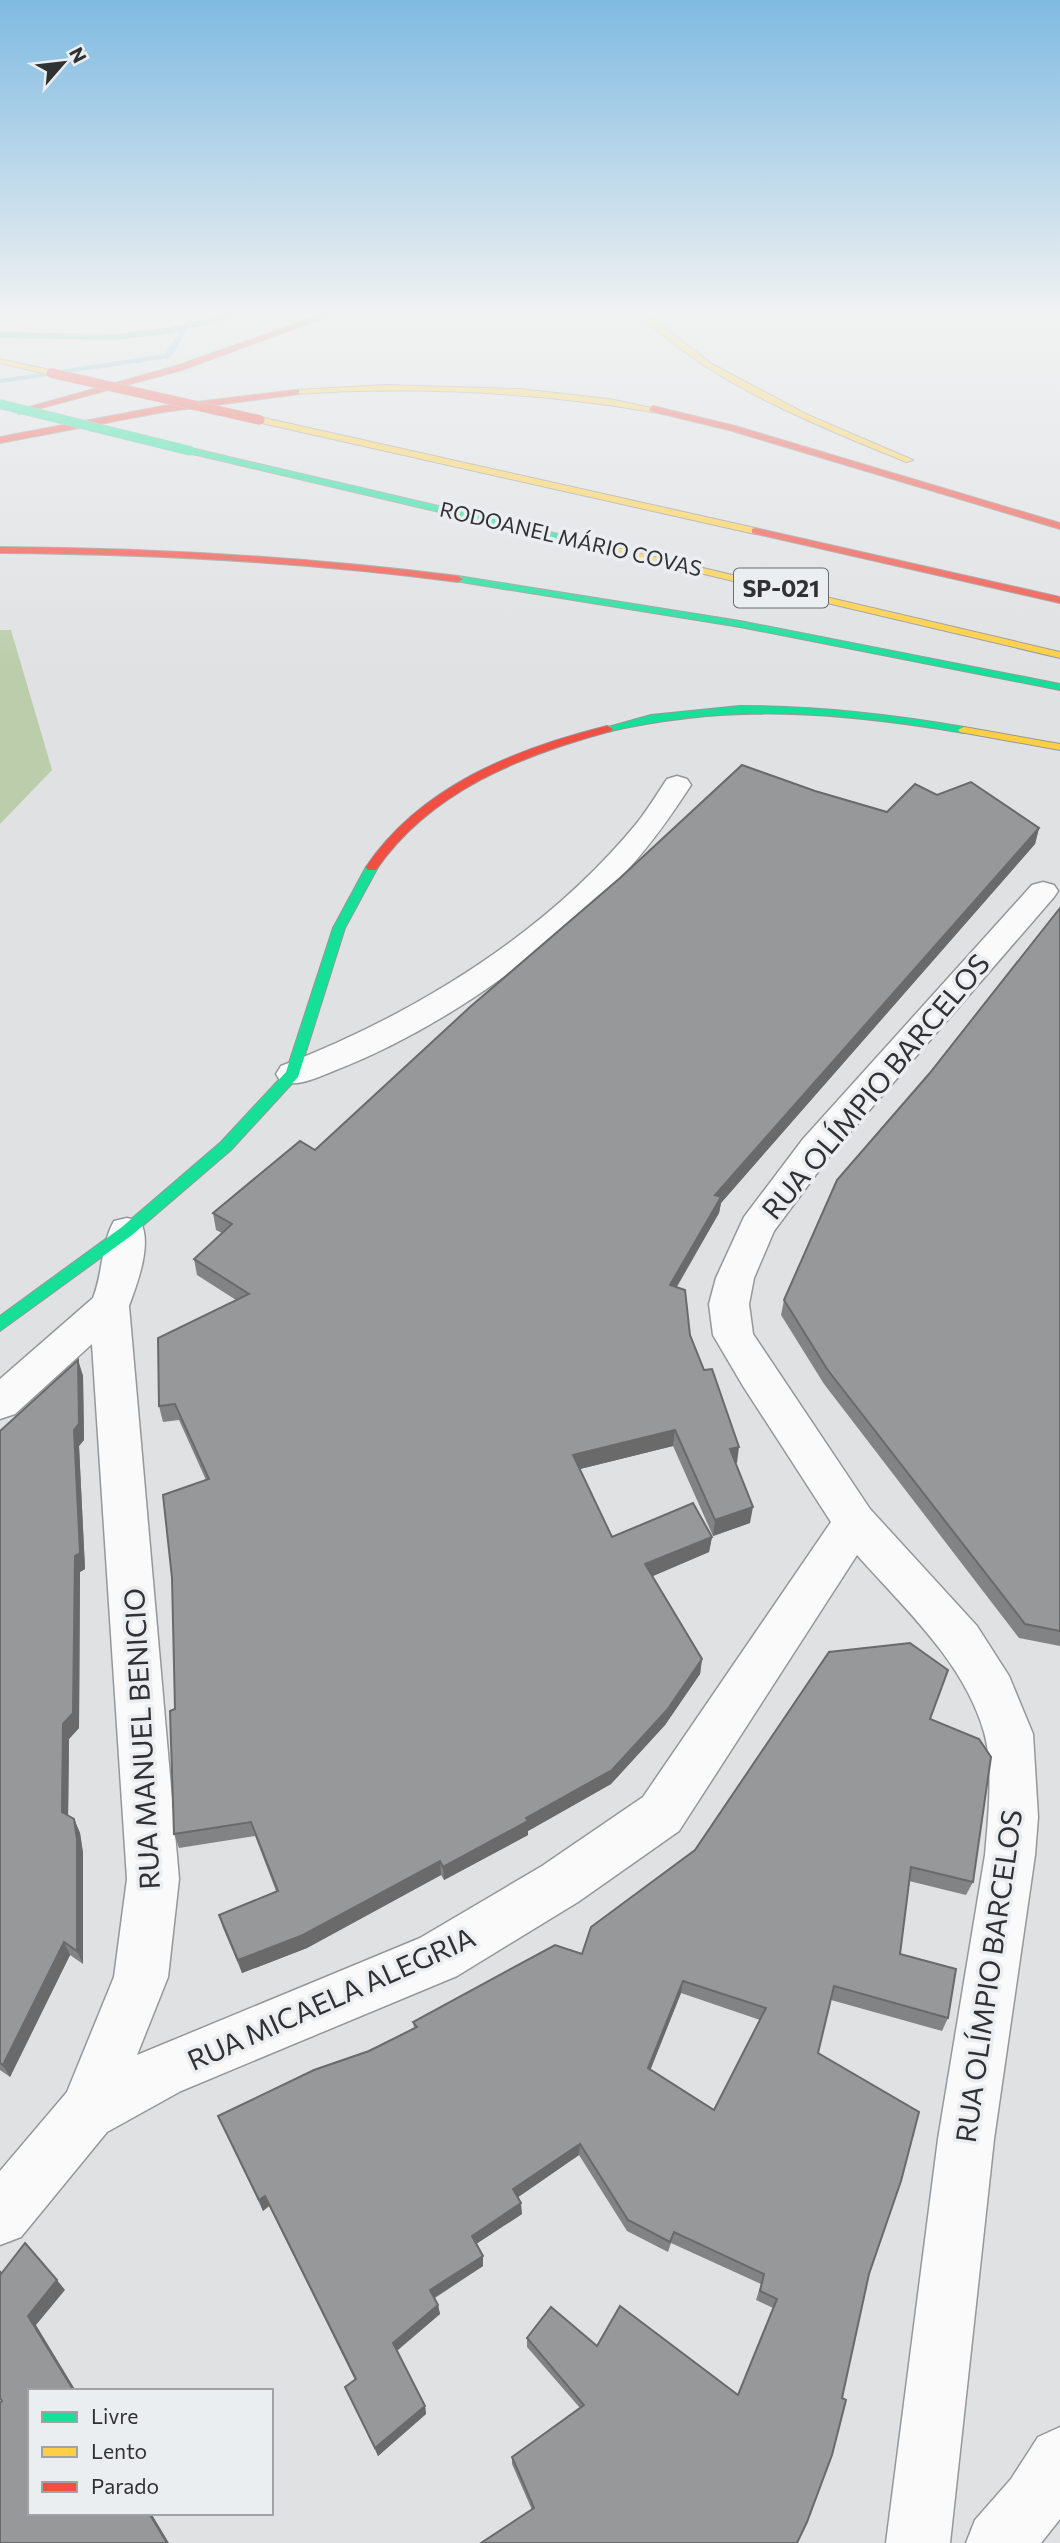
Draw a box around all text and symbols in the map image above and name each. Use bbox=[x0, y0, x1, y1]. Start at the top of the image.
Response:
north arrow bbox=[28, 28, 98, 98]
text: N bbox=[65, 43, 92, 66]
street label: RODOANEL MÁRIO COVAS bbox=[438, 496, 704, 580]
road number: SP-021 bbox=[734, 568, 828, 608]
street label: RUA OLÍMPIO BARCELOS bbox=[754, 946, 996, 1226]
street label: RUA MANUEL BENICIO bbox=[116, 1587, 166, 1891]
street label: RUA OLÍMPIO BARCELOS bbox=[948, 1807, 1028, 2145]
street label: RUA MICAELA ALEGRIA bbox=[182, 1919, 480, 2077]
legend bbox=[28, 2389, 273, 2515]
text: Livre bbox=[91, 2403, 138, 2428]
text: Lento bbox=[91, 2438, 147, 2463]
text: Parado bbox=[91, 2473, 159, 2498]

